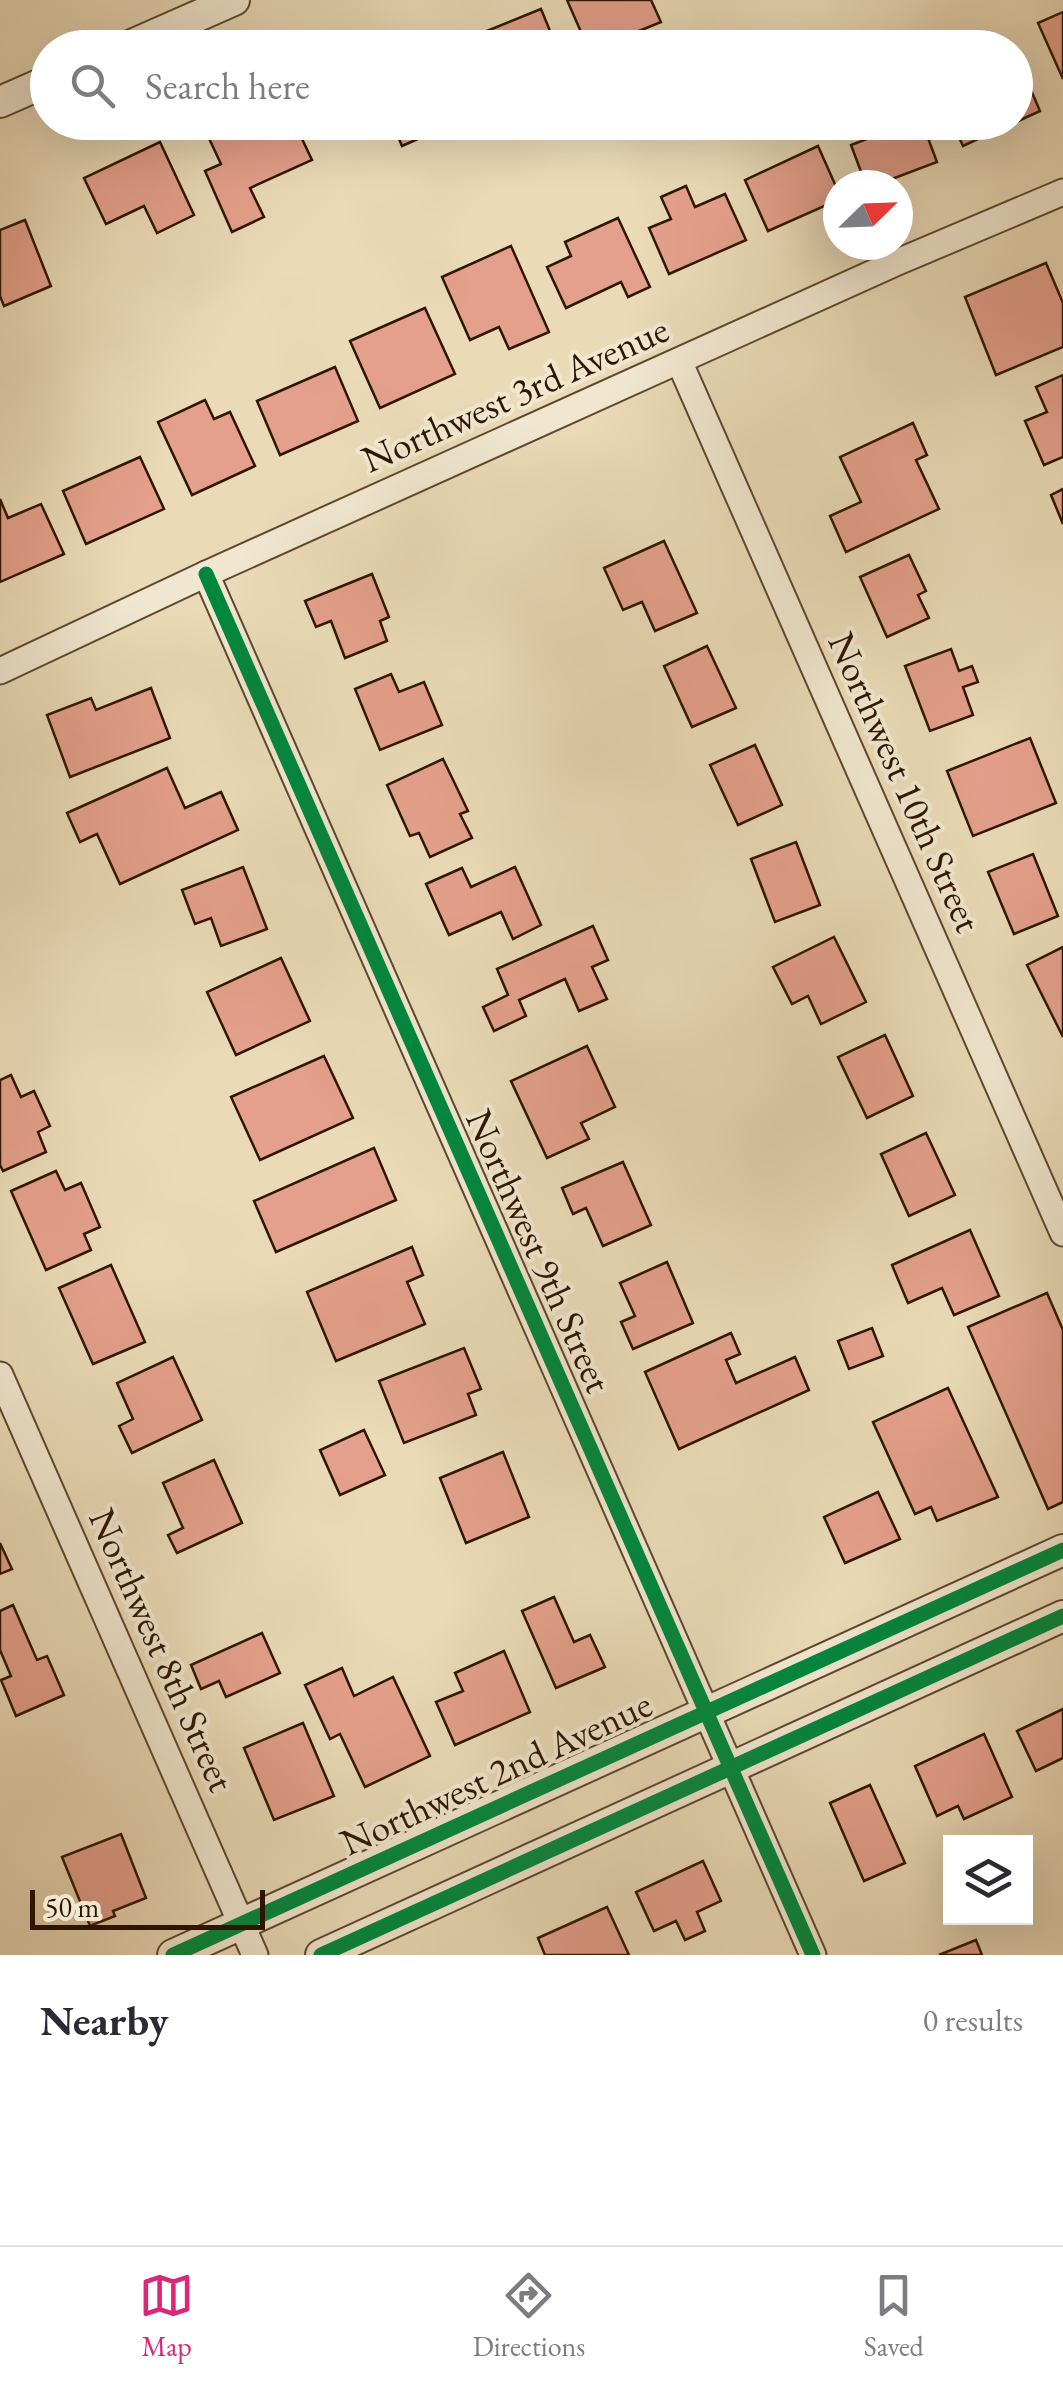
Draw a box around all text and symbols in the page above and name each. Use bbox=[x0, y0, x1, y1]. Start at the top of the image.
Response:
search box bbox=[30, 30, 1033, 140]
icon: search bbox=[65, 58, 120, 113]
text: Search here bbox=[145, 61, 310, 110]
north arrow bbox=[823, 170, 913, 260]
street label: Northwest 3rd Avenue bbox=[354, 304, 676, 483]
street label: Northwest 10th Street bbox=[817, 624, 994, 939]
street label: Northwest 9th Street bbox=[455, 1102, 624, 1400]
street label: Northwest 8th Street bbox=[78, 1501, 247, 1799]
street label: Northwest 2nd Avenue bbox=[332, 1679, 659, 1866]
map controls bbox=[943, 1835, 1033, 1925]
button: layers bbox=[943, 1835, 1033, 1925]
scale bar bbox=[30, 1885, 265, 1930]
text: 50 m bbox=[45, 1889, 99, 1925]
text: Nearby bbox=[40, 1993, 169, 2048]
text: 0 results bbox=[923, 1999, 1023, 2041]
tab: Map bbox=[139, 2268, 194, 2364]
tab: Directions bbox=[473, 2268, 585, 2364]
tab: Saved bbox=[864, 2268, 924, 2364]

